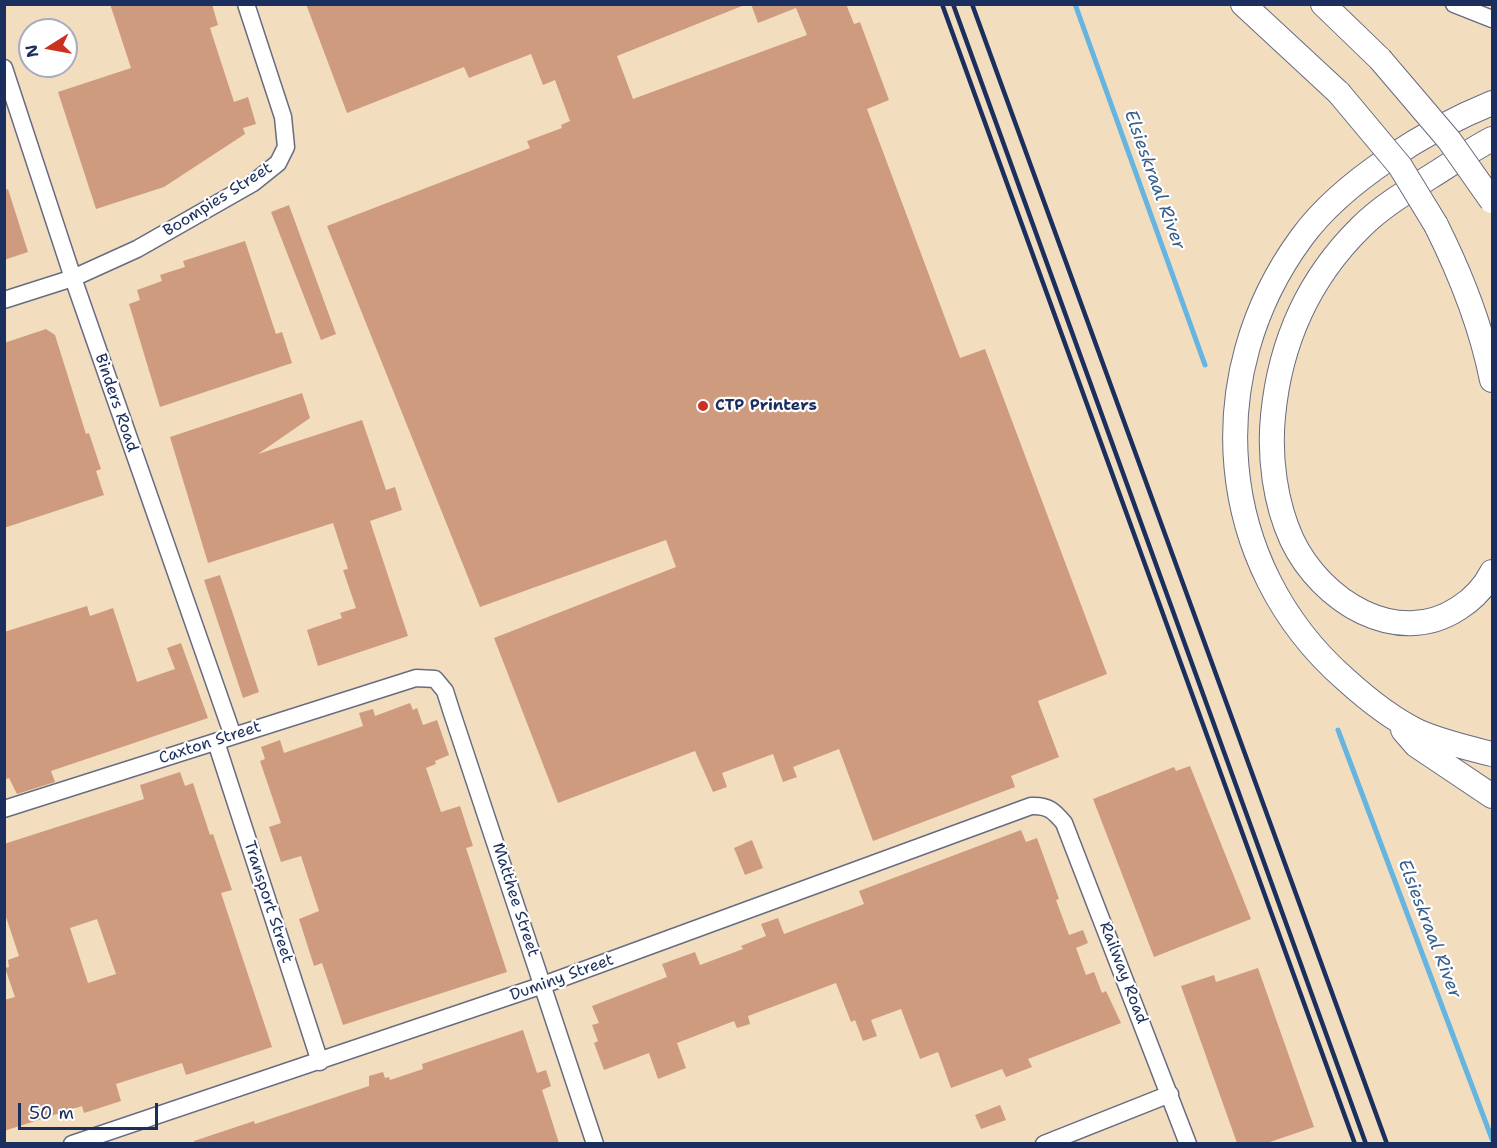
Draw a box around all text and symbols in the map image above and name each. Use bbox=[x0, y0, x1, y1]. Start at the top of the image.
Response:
north arrow bbox=[18, 18, 78, 78]
text: N bbox=[20, 43, 43, 59]
water label: Elsieskraal River bbox=[1119, 107, 1189, 253]
street label: Boompies Street bbox=[160, 159, 276, 241]
street label: Binders Road bbox=[90, 351, 142, 455]
place label: CTP Printers bbox=[715, 396, 817, 416]
marker: CTP Printers bbox=[696, 399, 710, 413]
street label: Caxton Street bbox=[156, 717, 264, 769]
street label: Transport Street bbox=[239, 838, 297, 966]
street label: Matthee Street bbox=[488, 841, 542, 959]
water label: Elsieskraal River bbox=[1393, 856, 1465, 1002]
street label: Railway Road bbox=[1095, 919, 1151, 1027]
street label: Duminy Street bbox=[507, 950, 617, 1006]
scale bar bbox=[21, 1091, 160, 1129]
text: 50 m bbox=[29, 1101, 74, 1125]

